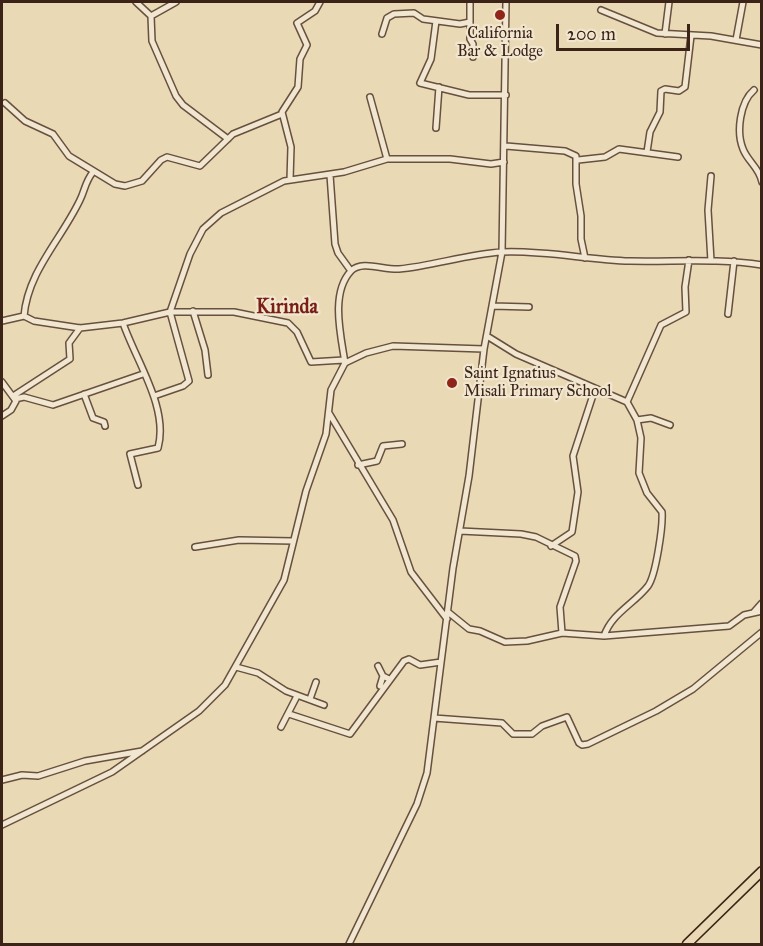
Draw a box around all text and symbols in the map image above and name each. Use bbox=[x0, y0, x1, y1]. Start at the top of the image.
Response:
marker: California Bar & Lodge bbox=[493, 8, 507, 22]
scale bar bbox=[559, 12, 692, 50]
text: 200 m bbox=[567, 23, 616, 45]
place label: California Bar & Lodge bbox=[457, 24, 543, 62]
district label: Kirinda bbox=[256, 296, 318, 320]
place label: Saint Ignatius Misali Primary School bbox=[464, 364, 612, 402]
marker: Saint Ignatius Misali Primary School bbox=[445, 376, 459, 390]

